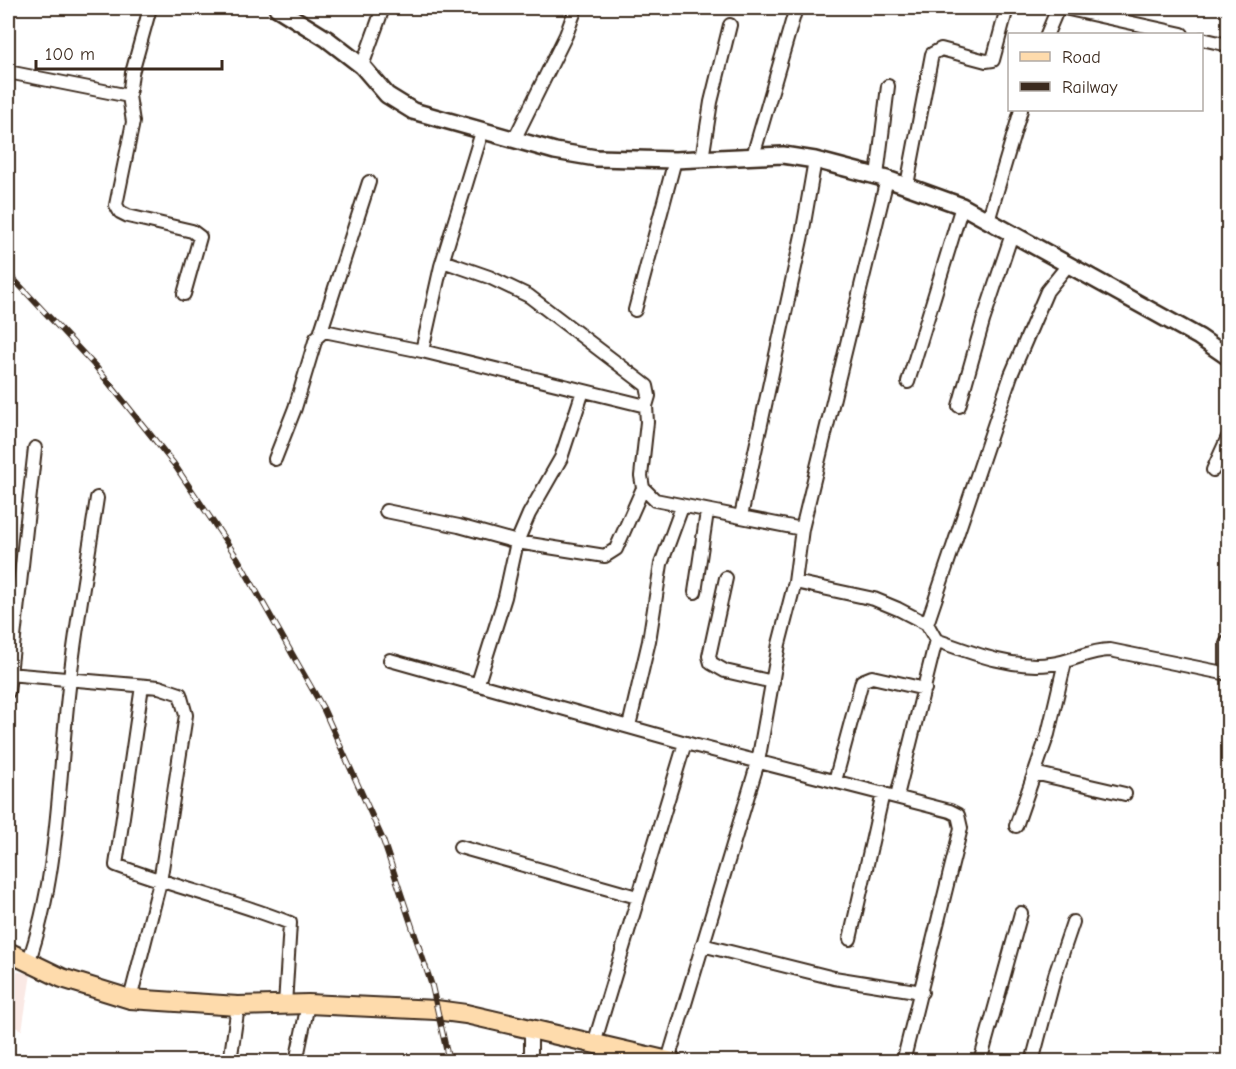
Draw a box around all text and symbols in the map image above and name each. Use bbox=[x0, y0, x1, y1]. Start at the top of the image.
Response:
scale bar bbox=[36, 33, 222, 71]
legend bbox=[1008, 33, 1203, 111]
text: 100 m bbox=[45, 44, 95, 65]
text: Road bbox=[1062, 47, 1101, 68]
text: Railway bbox=[1062, 77, 1119, 98]

